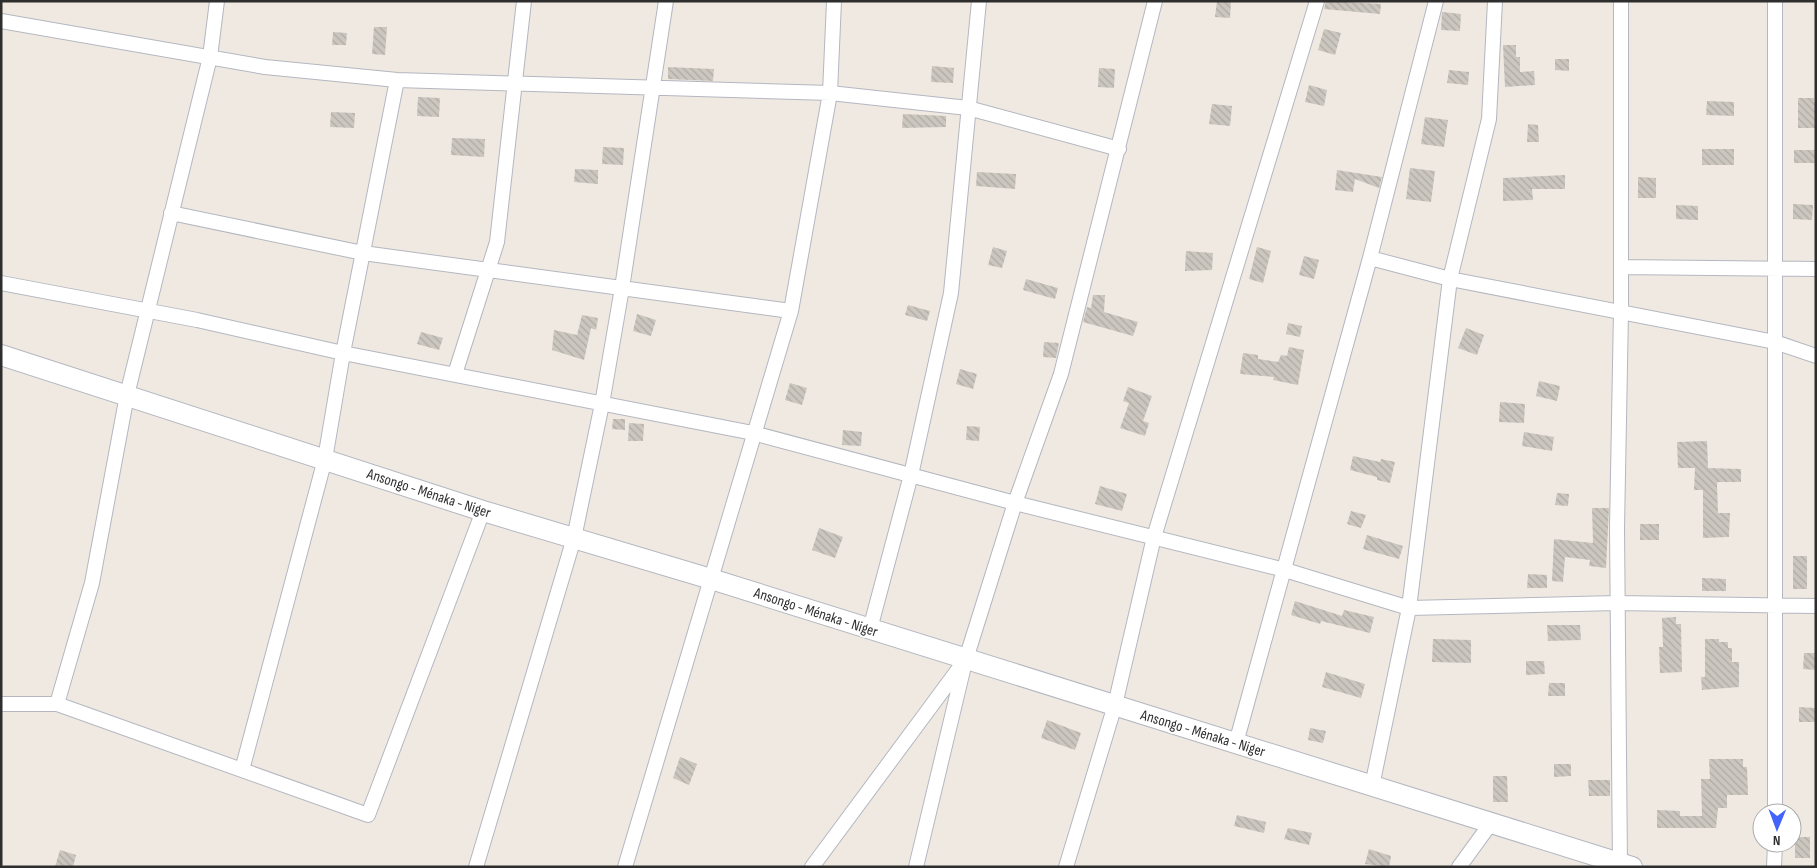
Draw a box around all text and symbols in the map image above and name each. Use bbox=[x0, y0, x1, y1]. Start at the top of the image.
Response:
street label: Ansongo - Ménaka - Niger bbox=[364, 464, 494, 523]
street label: Ansongo - Ménaka - Niger bbox=[751, 583, 881, 642]
street label: Ansongo - Ménaka - Niger bbox=[1137, 705, 1268, 762]
north arrow bbox=[1752, 803, 1802, 853]
text: N bbox=[1773, 832, 1781, 849]

